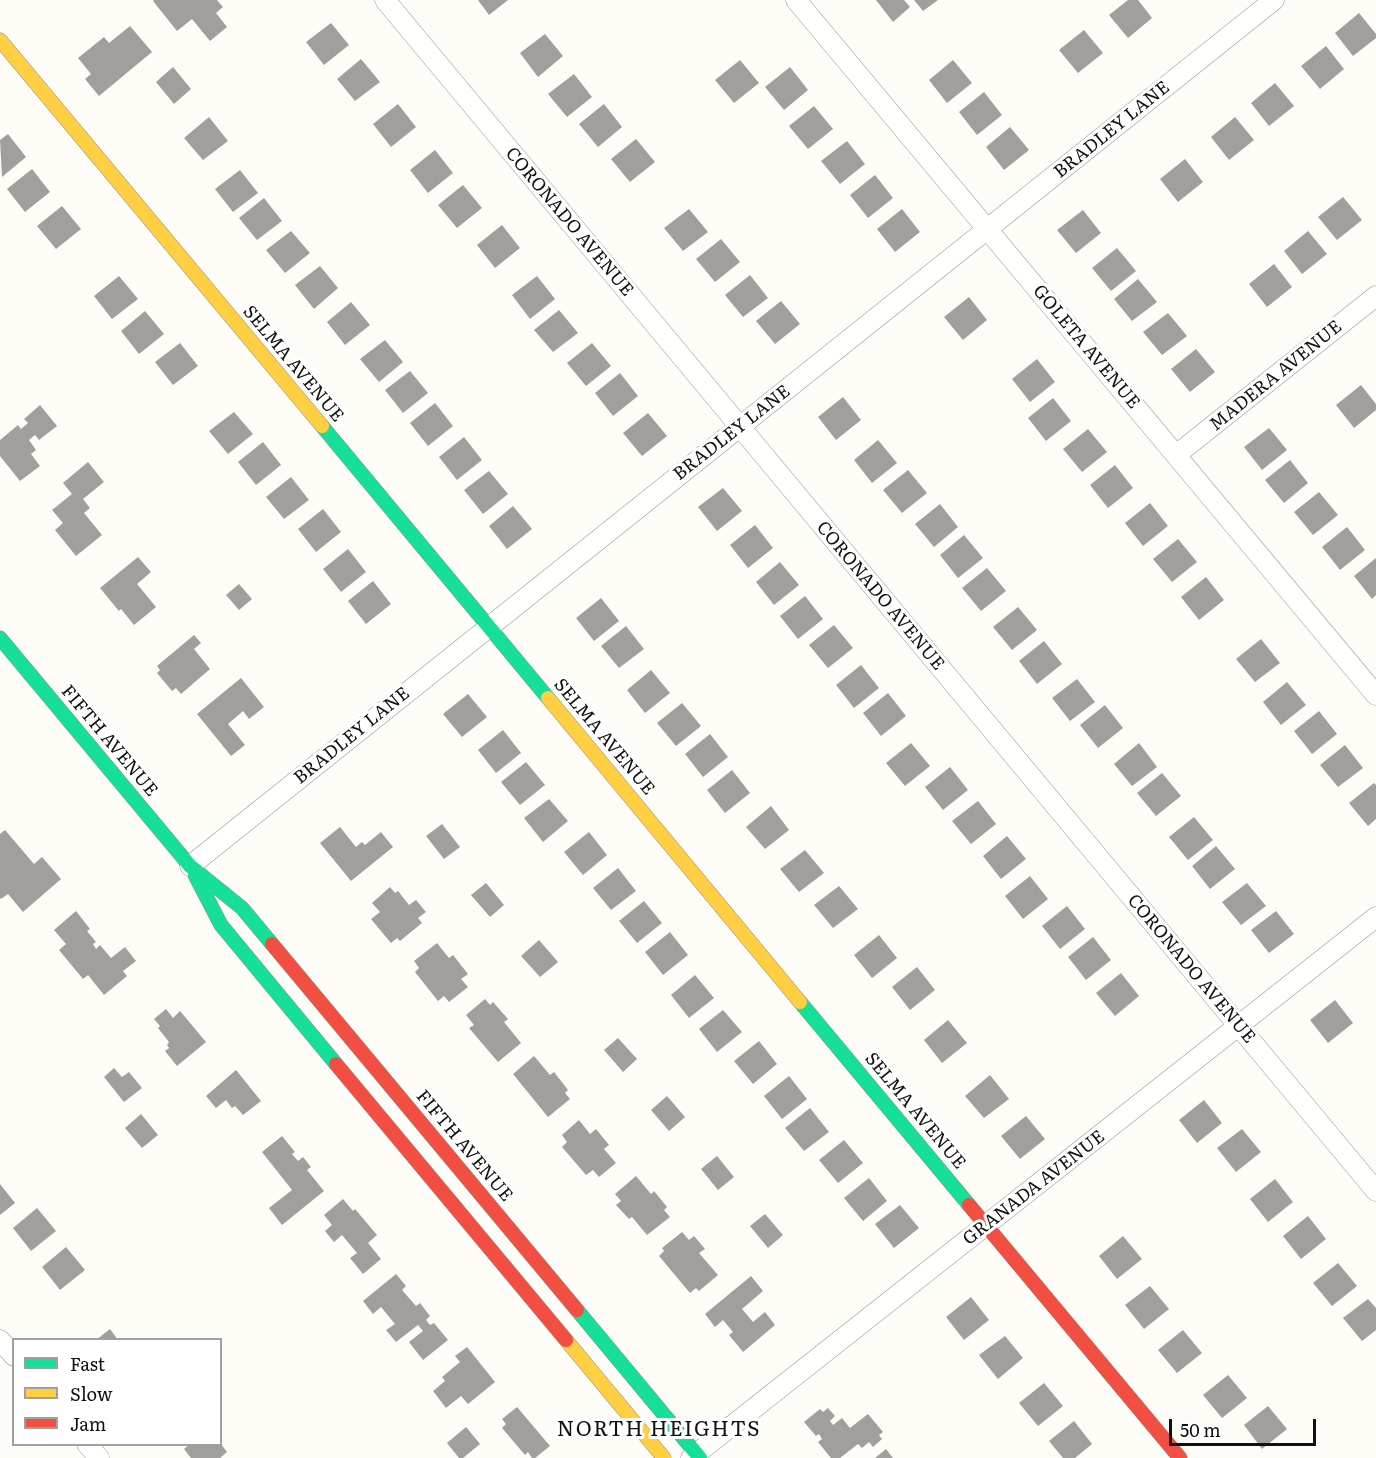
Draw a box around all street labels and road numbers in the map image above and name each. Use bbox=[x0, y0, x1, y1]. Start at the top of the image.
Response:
street label: BRADLEY LANE bbox=[1050, 77, 1174, 183]
street label: CORONADO AVENUE bbox=[500, 143, 638, 301]
street label: GOLETA AVENUE bbox=[1028, 281, 1144, 413]
street label: SELMA AVENUE bbox=[238, 301, 348, 427]
street label: MADERA AVENUE bbox=[1206, 316, 1346, 436]
street label: BRADLEY LANE bbox=[669, 381, 795, 485]
street label: CORONADO AVENUE bbox=[811, 517, 949, 675]
street label: SELMA AVENUE bbox=[549, 674, 659, 800]
street label: FIFTH AVENUE bbox=[56, 681, 162, 801]
street label: BRADLEY LANE bbox=[290, 683, 414, 789]
street label: CORONADO AVENUE bbox=[1122, 890, 1260, 1048]
street label: SELMA AVENUE bbox=[860, 1048, 970, 1174]
street label: FIFTH AVENUE bbox=[411, 1086, 517, 1206]
street label: GRANADA AVENUE bbox=[959, 1126, 1109, 1250]

